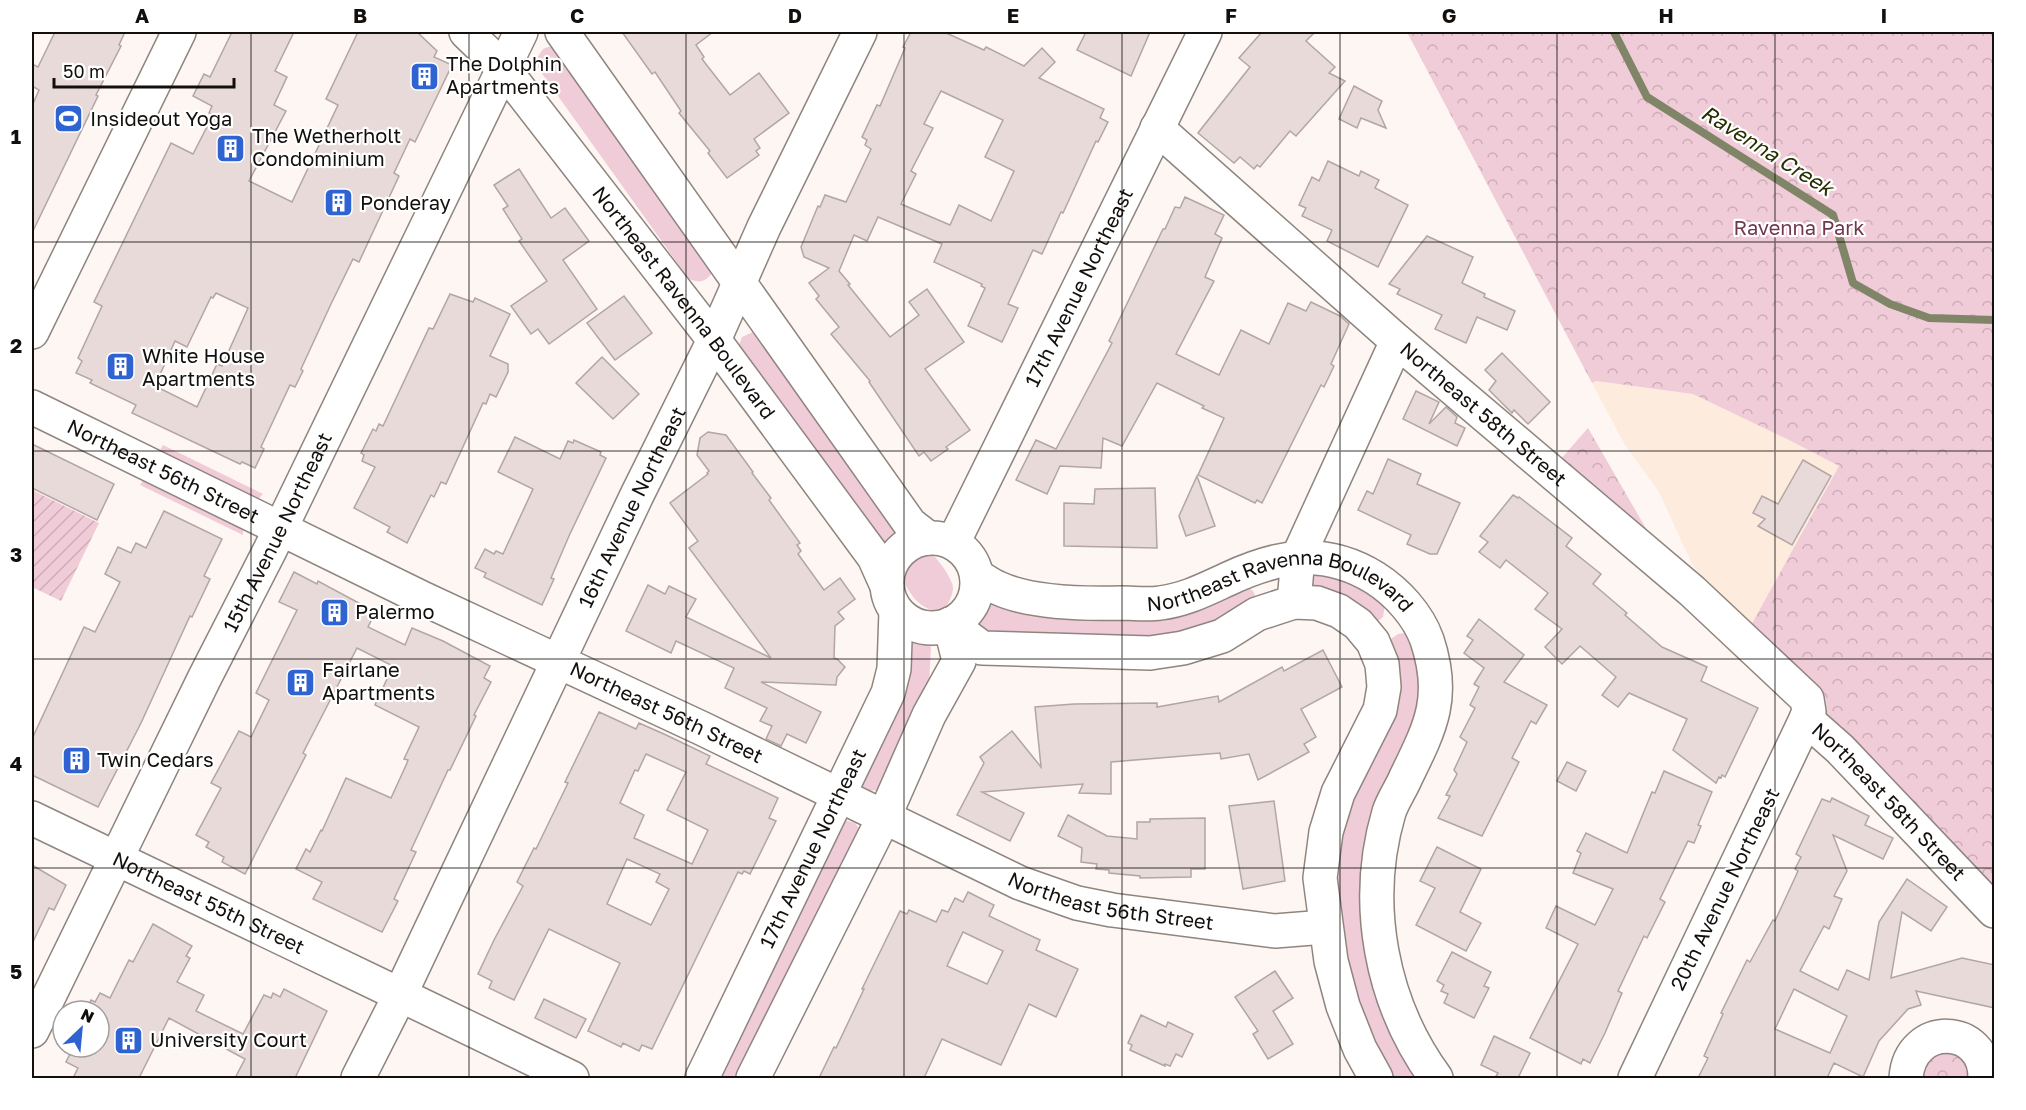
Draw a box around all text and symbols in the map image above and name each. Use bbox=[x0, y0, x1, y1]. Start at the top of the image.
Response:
text: A bbox=[135, 3, 149, 27]
text: B bbox=[353, 3, 367, 27]
text: C bbox=[570, 3, 584, 27]
text: D bbox=[788, 3, 802, 27]
text: E bbox=[1007, 3, 1019, 27]
text: F bbox=[1225, 3, 1237, 27]
text: G bbox=[1442, 3, 1456, 27]
text: H bbox=[1658, 3, 1674, 27]
text: I bbox=[1881, 3, 1887, 27]
scale bar bbox=[54, 51, 234, 89]
place label: The Dolphin Apartments bbox=[446, 51, 562, 98]
text: 50 m bbox=[63, 60, 105, 82]
building icon: The Dolphin Apartments bbox=[409, 60, 441, 92]
water label: Ravenna Creek bbox=[1697, 99, 1840, 202]
sports icon: Insideout Yoga bbox=[53, 103, 85, 135]
place label: Insideout Yoga bbox=[90, 106, 232, 130]
place label: The Wetherholt Condominium bbox=[252, 123, 401, 170]
text: 1 bbox=[11, 124, 21, 148]
building icon: The Wetherholt Condominium bbox=[215, 132, 247, 164]
street label: Northeast Ravenna Boulevard bbox=[588, 181, 781, 423]
street label: 17th Avenue Northeast bbox=[1019, 184, 1137, 390]
building icon: Ponderay bbox=[323, 187, 355, 219]
place label: Ponderay bbox=[360, 190, 451, 214]
park label: Ravenna Park bbox=[1734, 215, 1864, 239]
text: 2 bbox=[10, 333, 22, 357]
street label: Northeast 58th Street bbox=[1396, 336, 1572, 491]
place label: White House Apartments bbox=[142, 343, 265, 390]
building icon: White House Apartments bbox=[105, 351, 137, 383]
street label: 16th Avenue Northeast bbox=[573, 402, 690, 611]
street label: Northeast 56th Street bbox=[64, 413, 263, 527]
street label: 15th Avenue Northeast bbox=[217, 428, 336, 636]
text: 3 bbox=[10, 542, 22, 566]
text: Northeast Ravenna Boulevard bbox=[1146, 545, 1419, 616]
street label: Northeast Ravenna Boulevard bbox=[1132, 591, 1420, 629]
building icon: Palermo bbox=[318, 596, 350, 628]
place label: Palermo bbox=[355, 599, 435, 623]
street label: Northeast 56th Street bbox=[566, 656, 767, 767]
place label: Fairlane Apartments bbox=[322, 657, 435, 704]
building icon: Fairlane Apartments bbox=[285, 666, 317, 698]
street label: Northeast 58th Street bbox=[1807, 717, 1971, 885]
building icon: Twin Cedars bbox=[60, 744, 92, 776]
street label: 17th Avenue Northeast bbox=[754, 744, 870, 952]
place label: Twin Cedars bbox=[97, 747, 214, 771]
text: 4 bbox=[10, 751, 22, 775]
street label: 20th Avenue Northeast bbox=[1665, 783, 1784, 994]
street label: Northeast 55th Street bbox=[109, 846, 309, 958]
street label: Northeast 56th Street bbox=[1004, 866, 1215, 934]
text: 5 bbox=[10, 959, 22, 983]
north arrow bbox=[51, 999, 111, 1059]
text: N bbox=[78, 1004, 97, 1027]
building icon: University Court bbox=[113, 1024, 145, 1056]
place label: University Court bbox=[150, 1027, 307, 1051]

